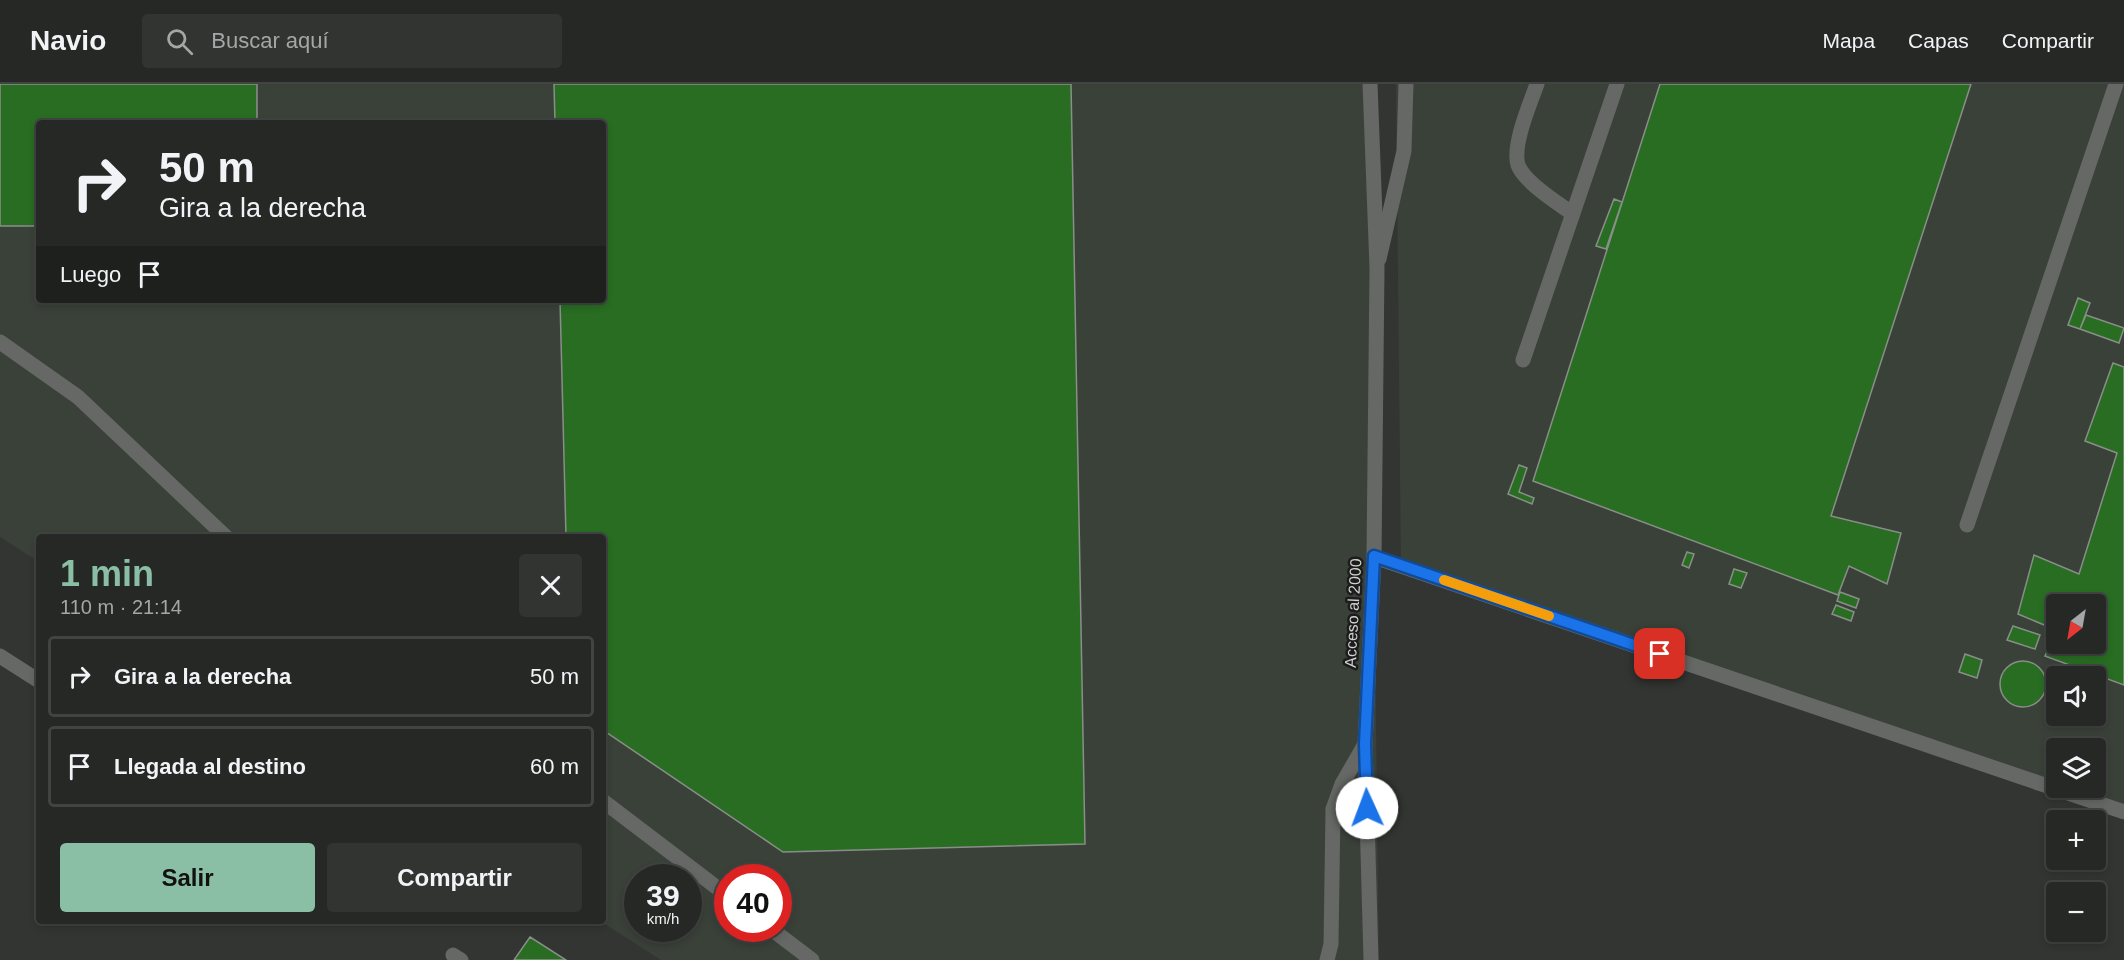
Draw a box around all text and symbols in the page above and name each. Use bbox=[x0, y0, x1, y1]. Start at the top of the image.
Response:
search box bbox=[142, 14, 562, 68]
text: Navio bbox=[30, 25, 106, 56]
icon: search bbox=[163, 25, 196, 58]
text: Buscar aquí bbox=[211, 28, 329, 53]
text: Mapa bbox=[1823, 29, 1875, 52]
text: Capas bbox=[1908, 29, 1969, 52]
text: Compartir bbox=[2002, 29, 2094, 52]
icon: right bbox=[60, 144, 138, 222]
text: 50 m bbox=[159, 144, 255, 191]
text: Gira a la derecha bbox=[159, 193, 366, 223]
icon: arrive bbox=[133, 258, 166, 291]
text: Luego bbox=[60, 262, 121, 287]
text: 1 min bbox=[60, 553, 154, 594]
button: close bbox=[519, 554, 582, 617]
street label: Acceso al 2000 bbox=[1342, 558, 1364, 668]
north arrow bbox=[2046, 594, 2106, 654]
map controls bbox=[2046, 594, 2106, 942]
text: 110 m · 21:14 bbox=[60, 596, 182, 618]
pin bbox=[1634, 628, 1685, 679]
icon: arrive bbox=[1643, 637, 1676, 670]
icon: right bbox=[63, 660, 96, 693]
text: Gira a la derecha bbox=[114, 664, 291, 689]
text: 50 m bbox=[530, 664, 579, 689]
button: sound bbox=[2046, 666, 2106, 726]
button: layers bbox=[2046, 738, 2106, 798]
icon: arrive bbox=[63, 750, 96, 783]
text: Llegada al destino bbox=[114, 754, 306, 779]
text: 60 m bbox=[530, 754, 579, 779]
position arrow bbox=[1335, 776, 1399, 840]
button: + bbox=[2046, 810, 2106, 870]
button: Salir bbox=[60, 843, 315, 912]
button: Compartir bbox=[327, 843, 582, 912]
speed limit sign: 40 bbox=[714, 864, 792, 942]
text: 39 bbox=[646, 879, 680, 912]
button: − bbox=[2046, 882, 2106, 942]
text: km/h bbox=[647, 910, 679, 927]

